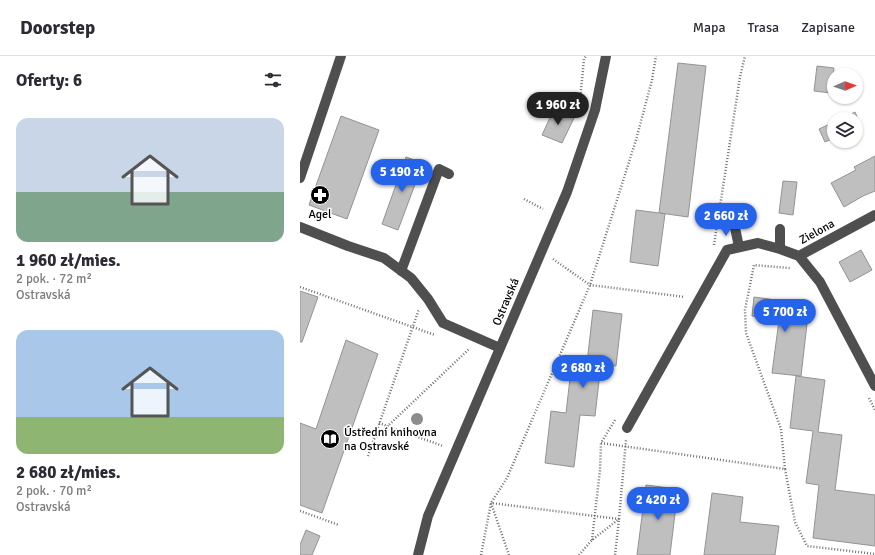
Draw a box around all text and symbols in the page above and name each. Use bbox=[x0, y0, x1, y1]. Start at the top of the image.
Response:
text: Doorstep bbox=[20, 16, 95, 40]
text: Mapa bbox=[693, 19, 726, 36]
text: Trasa bbox=[748, 19, 779, 36]
text: Zapisane bbox=[801, 19, 855, 36]
north arrow bbox=[827, 68, 863, 104]
map controls bbox=[827, 68, 863, 148]
icon: filters bbox=[262, 69, 284, 91]
text: Oferty: 6 bbox=[16, 70, 82, 91]
pin: 1 960 zł bbox=[517, 92, 599, 126]
text: 1 960 zł bbox=[536, 97, 580, 113]
button: layers bbox=[827, 112, 863, 148]
icon: home bbox=[114, 144, 186, 216]
pin: 5 190 zł bbox=[361, 159, 443, 193]
text: 5 190 zł bbox=[380, 164, 424, 180]
pharmacy icon: Agel bbox=[309, 184, 331, 206]
pin: 2 660 zł bbox=[685, 203, 767, 237]
place label: Agel bbox=[308, 207, 332, 222]
text: 2 660 zł bbox=[704, 208, 748, 224]
street label: Zielona bbox=[797, 216, 837, 248]
text: 1 960 zł/mies. bbox=[16, 250, 121, 271]
text: 2 pok. · 72 m² bbox=[16, 271, 92, 287]
street label: Ostravská bbox=[489, 276, 523, 328]
text: Ostravská bbox=[16, 287, 71, 303]
pin: 5 700 zł bbox=[744, 299, 826, 333]
text: 5 700 zł bbox=[763, 304, 807, 320]
pin: 2 680 zł bbox=[542, 355, 624, 389]
icon: home bbox=[114, 356, 186, 428]
text: 2 680 zł bbox=[561, 360, 605, 376]
place label: Ústřední knihovna na Ostravské bbox=[344, 425, 437, 454]
library icon: Ústřední knihovna na Ostravské bbox=[319, 428, 341, 450]
text: 2 680 zł/mies. bbox=[16, 462, 121, 483]
text: 2 pok. · 70 m² bbox=[16, 483, 92, 499]
pin: 2 420 zł bbox=[617, 487, 699, 521]
text: 2 420 zł bbox=[636, 492, 680, 508]
text: Ostravská bbox=[16, 499, 71, 515]

